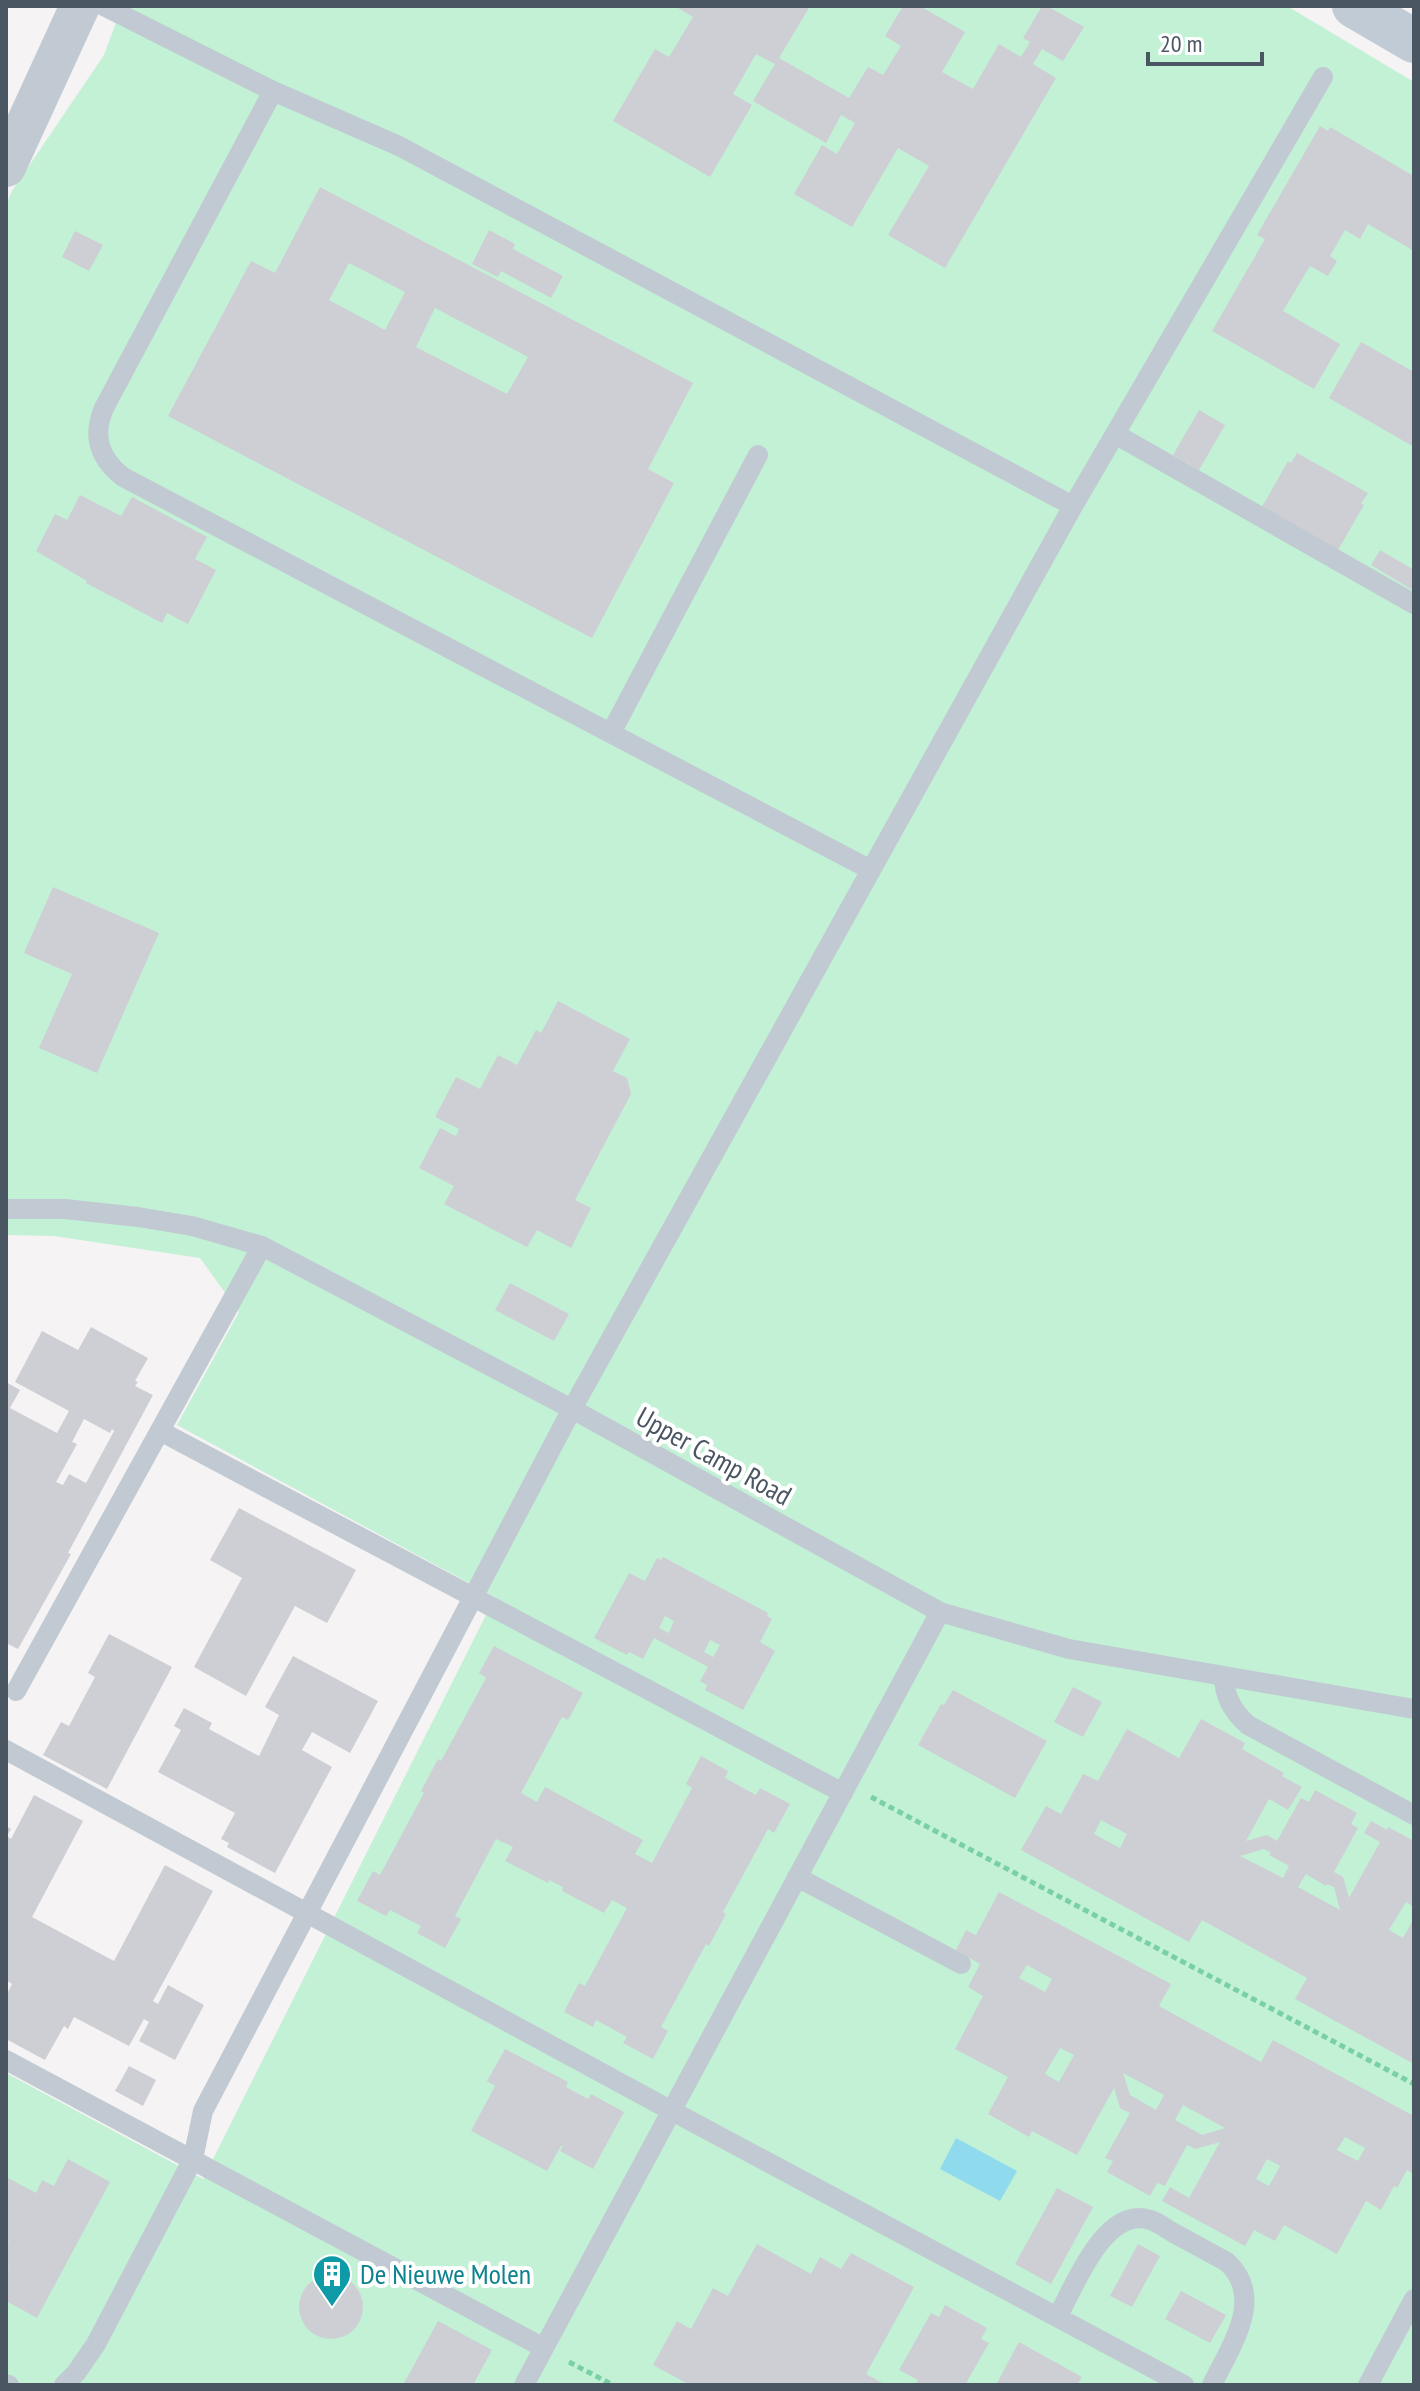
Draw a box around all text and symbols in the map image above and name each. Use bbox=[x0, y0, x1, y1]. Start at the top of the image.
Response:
scale bar bbox=[1148, 16, 1262, 66]
text: 20 m bbox=[1160, 28, 1202, 59]
street label: Upper Camp Road bbox=[630, 1398, 798, 1513]
building icon: De Nieuwe Molen bbox=[311, 2253, 353, 2308]
place label: De Nieuwe Molen bbox=[360, 2255, 531, 2292]

